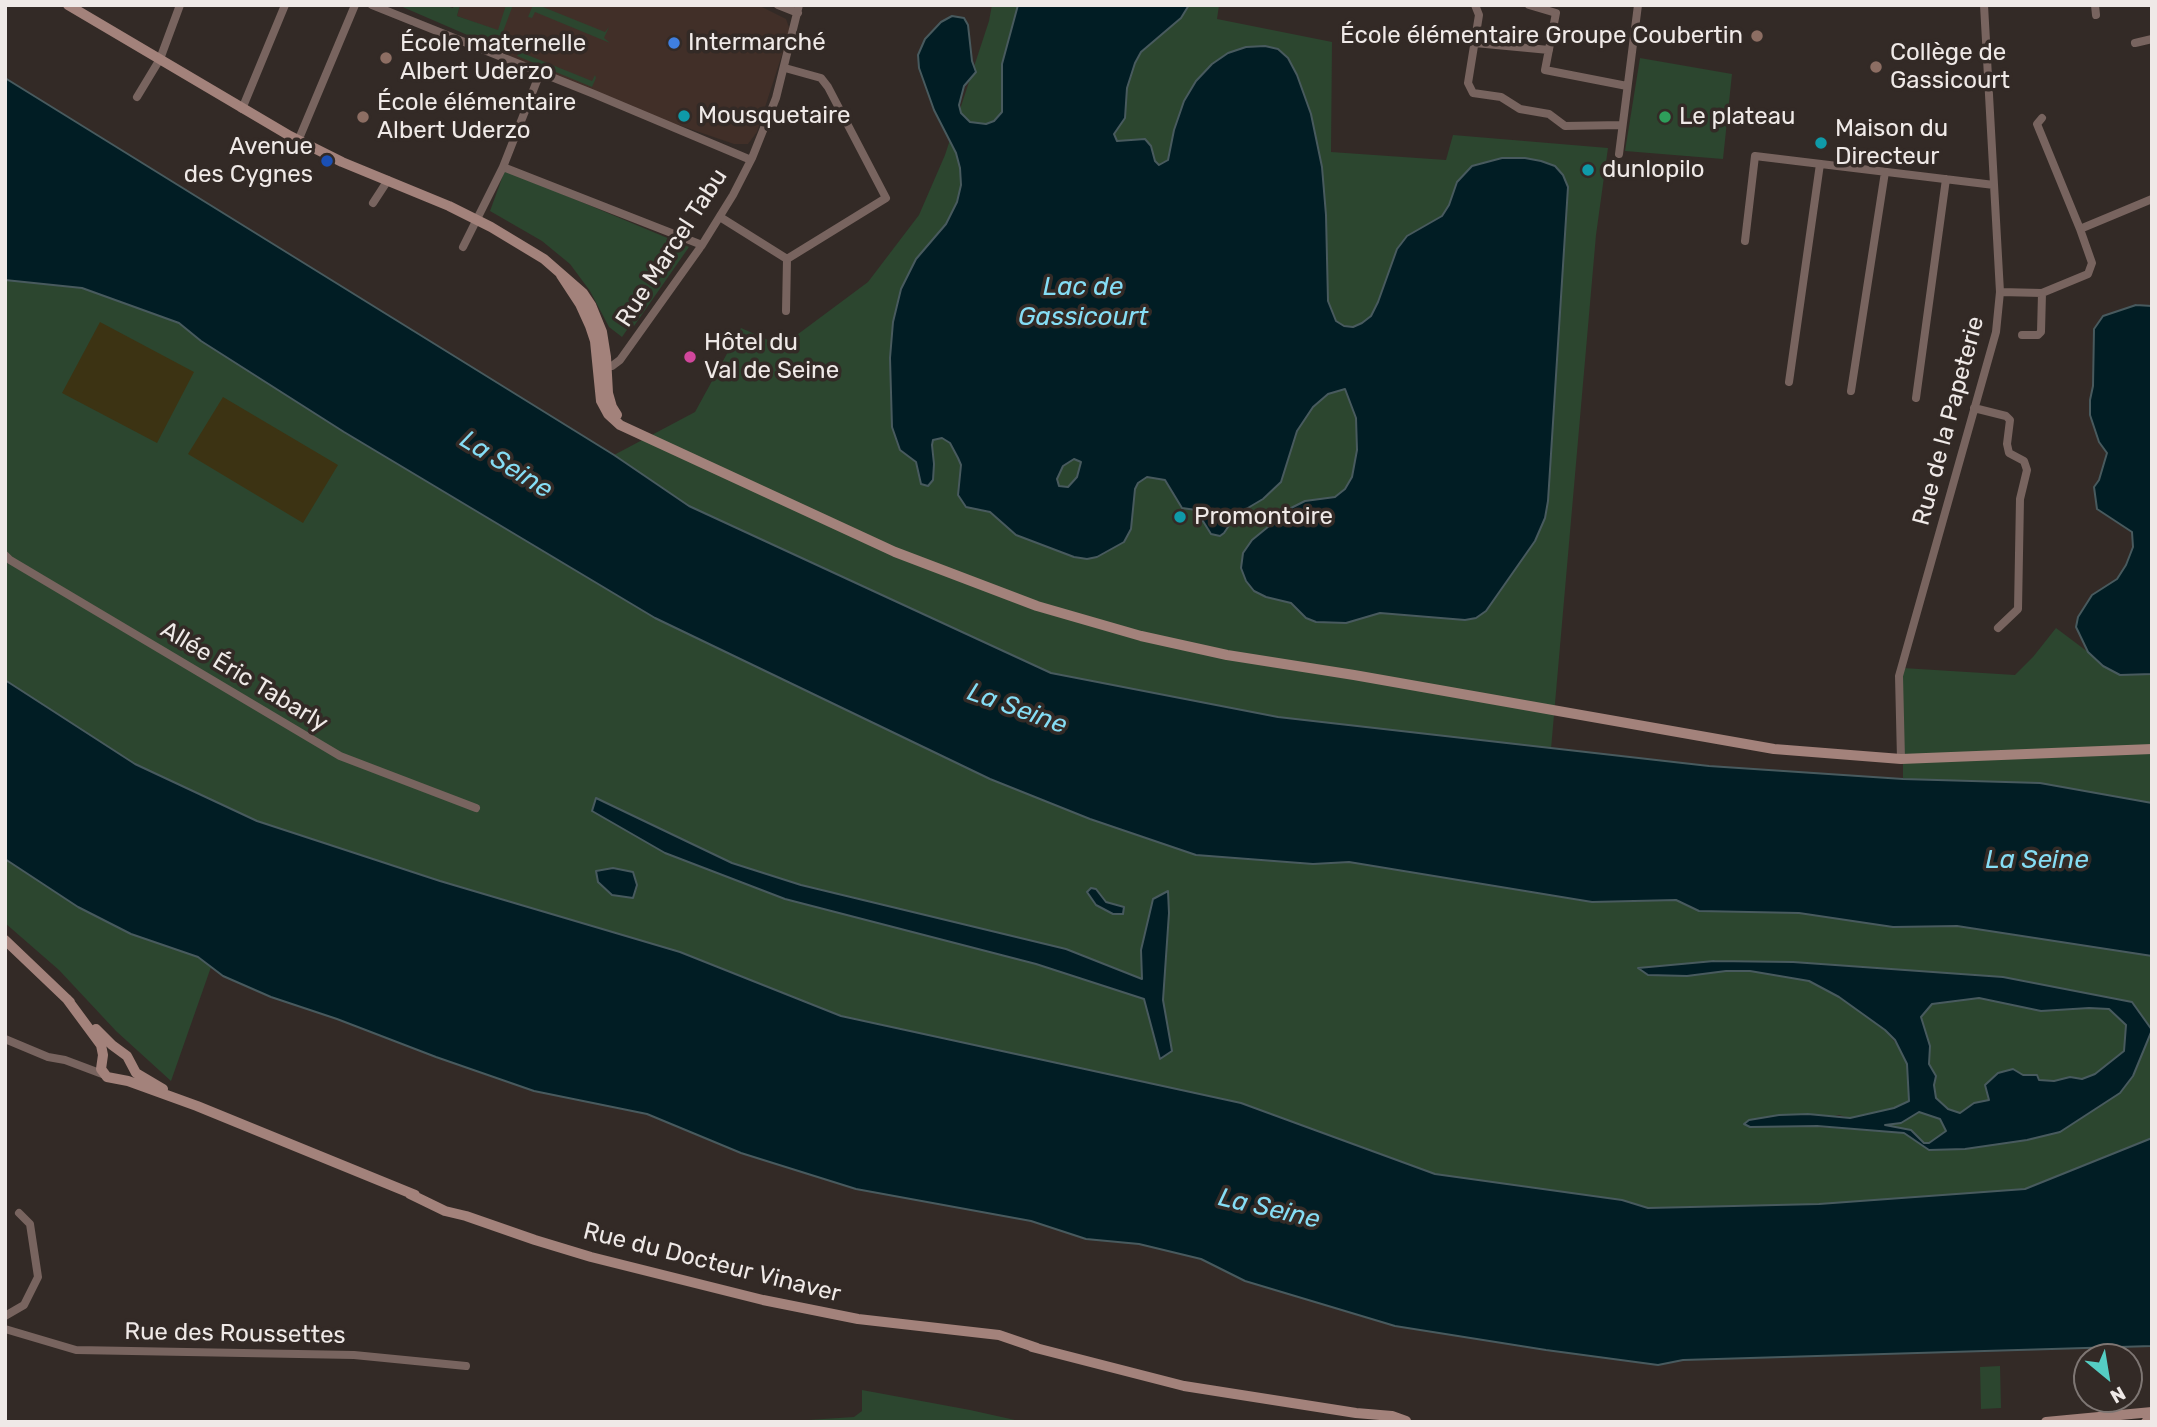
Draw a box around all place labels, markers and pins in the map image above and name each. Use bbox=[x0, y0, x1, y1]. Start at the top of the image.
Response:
place label: École élémentaire Groupe Coubertin bbox=[1340, 22, 1743, 50]
marker: École élémentaire Groupe Coubertin bbox=[1749, 28, 1765, 44]
place label: Intermarché bbox=[688, 29, 826, 57]
place label: École maternelle Albert Uderzo bbox=[400, 30, 586, 86]
marker: Intermarché bbox=[666, 35, 682, 51]
place label: Collège de Gassicourt bbox=[1890, 39, 2010, 95]
marker: École maternelle Albert Uderzo bbox=[378, 50, 394, 66]
marker: Collège de Gassicourt bbox=[1868, 59, 1884, 75]
place label: École élémentaire Albert Uderzo bbox=[377, 89, 576, 145]
place label: Mousquetaire bbox=[698, 102, 850, 130]
place label: Le plateau bbox=[1679, 103, 1795, 131]
marker: Mousquetaire bbox=[676, 108, 692, 124]
marker: École élémentaire Albert Uderzo bbox=[355, 109, 371, 125]
marker: Le plateau bbox=[1657, 109, 1673, 125]
place label: Maison du Directeur bbox=[1835, 115, 1948, 171]
place label: Avenue des Cygnes bbox=[184, 133, 313, 189]
marker: Maison du Directeur bbox=[1813, 135, 1829, 151]
marker: Avenue des Cygnes bbox=[319, 153, 335, 169]
place label: dunlopilo bbox=[1602, 156, 1705, 184]
marker: dunlopilo bbox=[1580, 162, 1596, 178]
place label: Hôtel du Val de Seine bbox=[704, 329, 839, 385]
marker: Hôtel du Val de Seine bbox=[682, 349, 698, 365]
place label: Promontoire bbox=[1194, 503, 1333, 531]
marker: Promontoire bbox=[1172, 509, 1188, 525]

